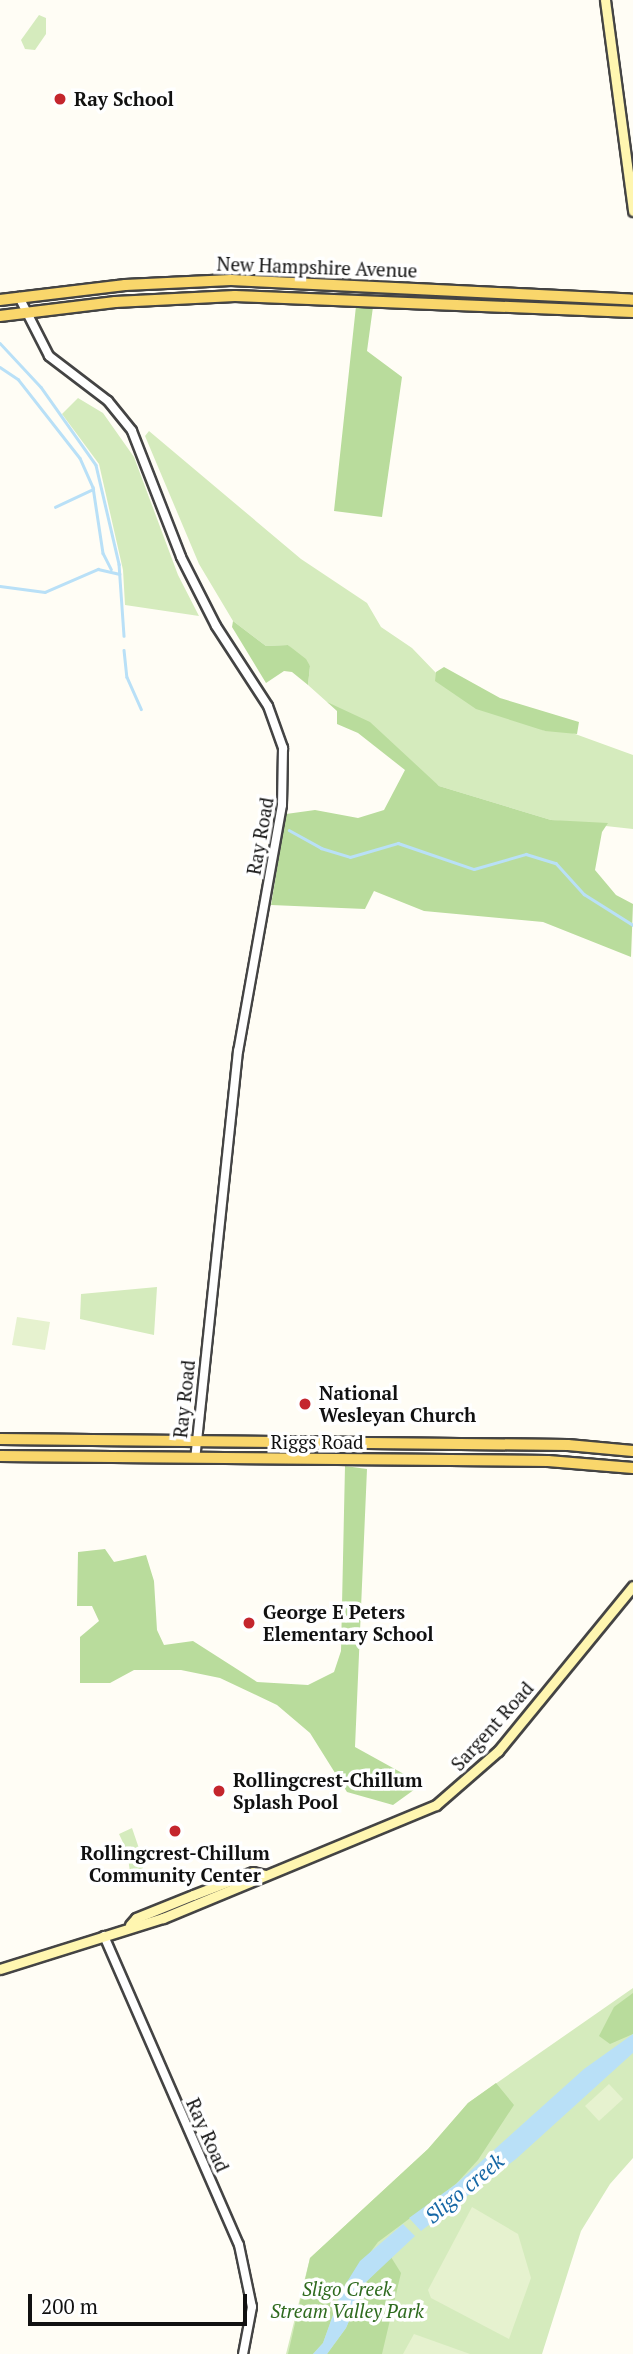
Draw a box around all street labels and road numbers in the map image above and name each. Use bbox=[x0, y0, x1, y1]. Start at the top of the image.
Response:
street label: New Hampshire Avenue bbox=[216, 252, 418, 282]
street label: Ray Road bbox=[242, 795, 278, 877]
street label: Ray Road bbox=[169, 1359, 199, 1439]
street label: Riggs Road bbox=[270, 1431, 364, 1453]
street label: Sargent Road bbox=[446, 1677, 538, 1775]
street label: Ray Road bbox=[182, 2095, 234, 2175]

